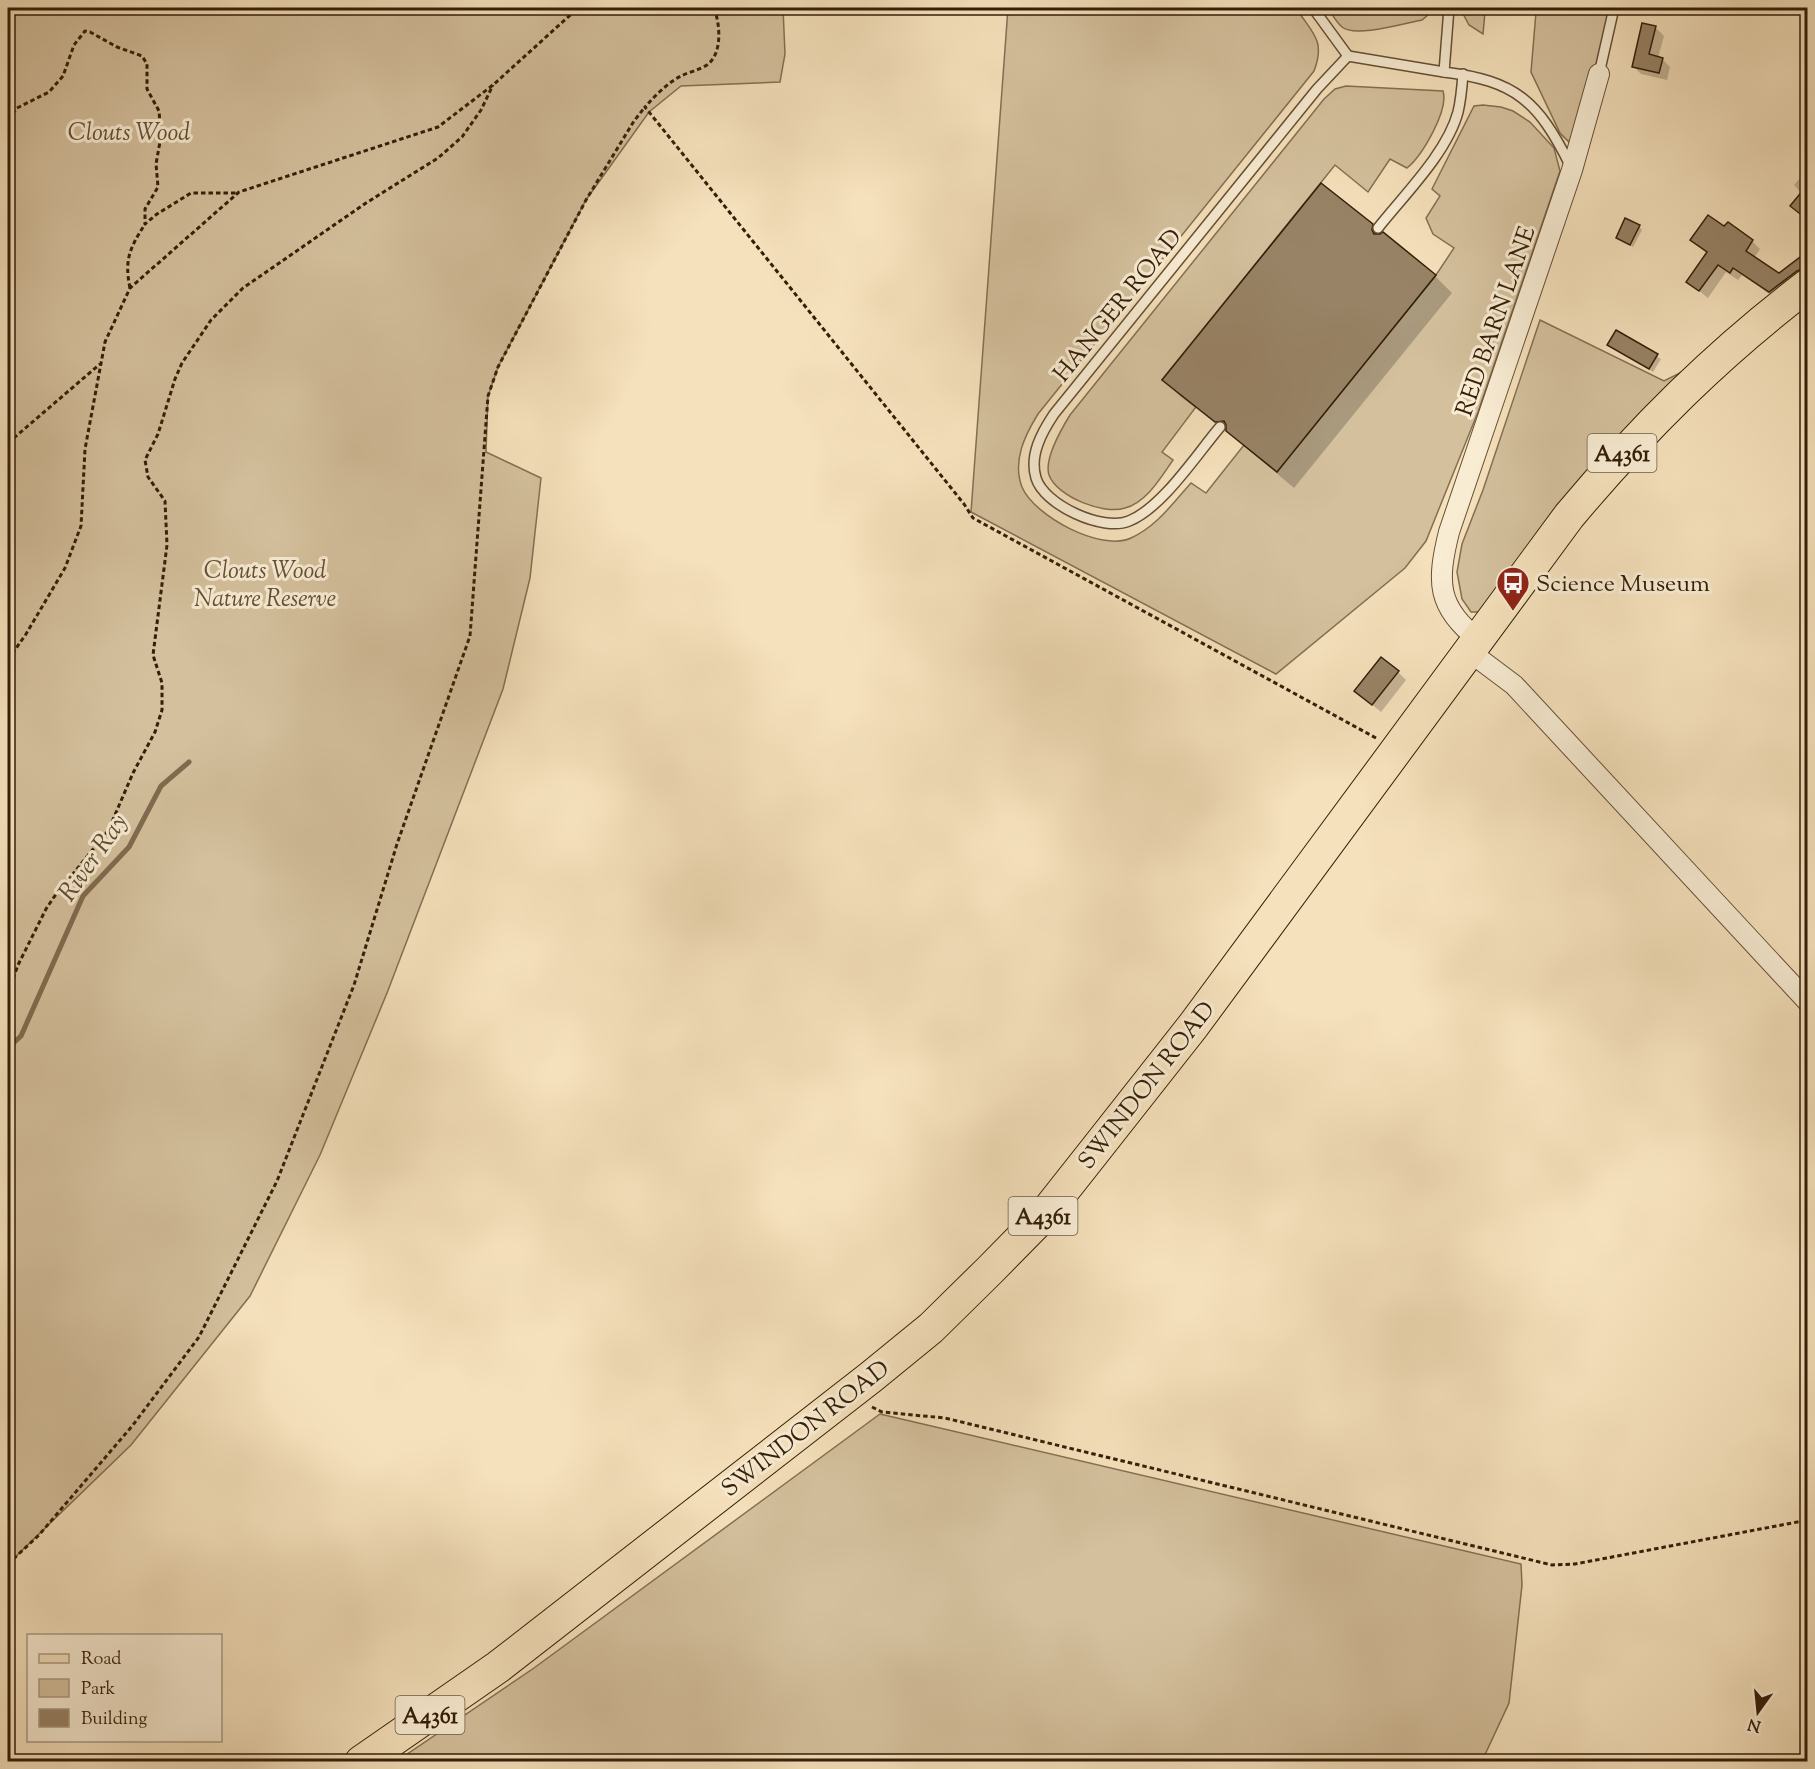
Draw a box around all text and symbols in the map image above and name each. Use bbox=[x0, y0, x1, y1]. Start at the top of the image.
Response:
park label: Clouts Wood bbox=[68, 117, 190, 151]
street label: HANGER ROAD bbox=[1046, 222, 1191, 390]
street label: RED BARN LANE bbox=[1448, 222, 1545, 421]
road number: A4361 bbox=[1588, 434, 1656, 472]
park label: Clouts Wood Nature Reserve bbox=[194, 555, 336, 617]
bus stop icon: Science Museum bbox=[1495, 565, 1531, 612]
place label: Science Museum bbox=[1536, 568, 1710, 602]
water label: River Ray bbox=[50, 807, 138, 910]
street label: SWINDON ROAD bbox=[1071, 995, 1224, 1178]
road number: A4361 bbox=[1008, 1197, 1078, 1235]
street label: SWINDON ROAD bbox=[715, 1353, 898, 1506]
legend bbox=[27, 1634, 222, 1742]
text: Road bbox=[81, 1647, 121, 1673]
text: Park bbox=[81, 1677, 116, 1703]
north arrow bbox=[1728, 1682, 1788, 1742]
road number: A4361 bbox=[396, 1696, 464, 1734]
text: Building bbox=[81, 1707, 147, 1733]
text: N bbox=[1745, 1711, 1764, 1737]

